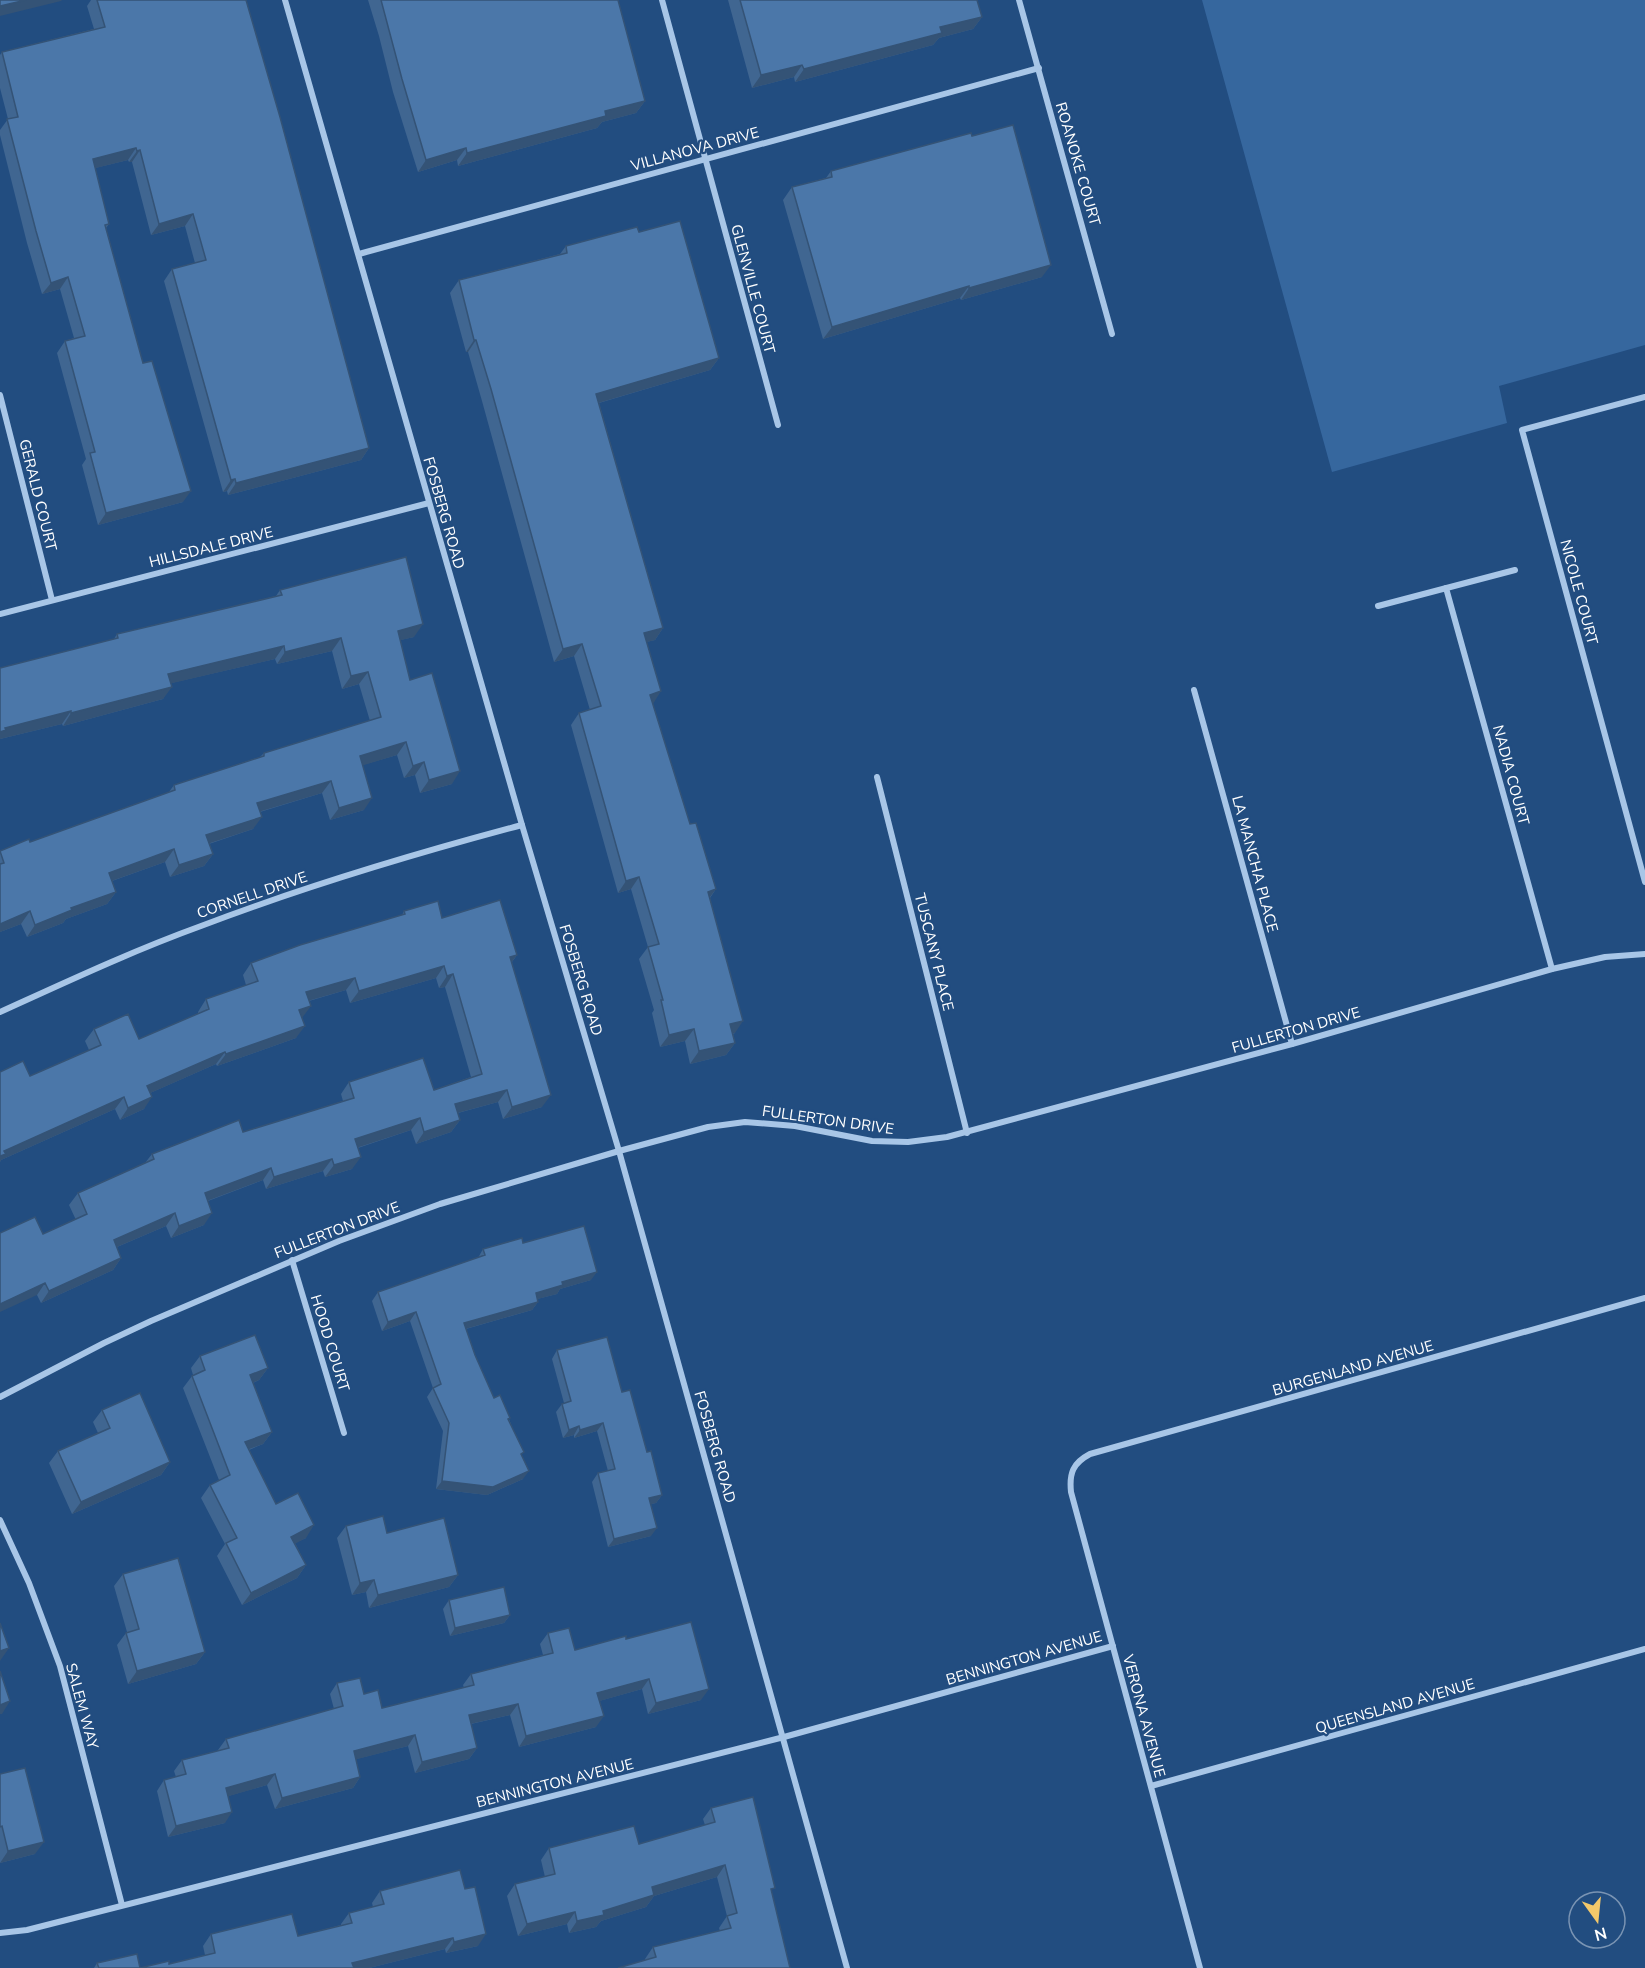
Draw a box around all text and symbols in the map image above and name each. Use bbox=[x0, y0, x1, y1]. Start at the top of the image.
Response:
street label: ROANOKE COURT bbox=[1051, 100, 1105, 228]
street label: VILLANOVA DRIVE bbox=[628, 122, 761, 176]
street label: GLENVILLE COURT bbox=[726, 222, 780, 356]
street label: GERALD COURT bbox=[14, 437, 62, 553]
street label: FOSBERG ROAD bbox=[418, 455, 470, 571]
street label: HILLSDALE DRIVE bbox=[147, 522, 275, 572]
street label: NICOLE COURT bbox=[1555, 537, 1603, 647]
street label: NADIA COURT bbox=[1488, 723, 1534, 827]
street label: LA MANCHA PLACE bbox=[1227, 793, 1283, 935]
street label: CORNELL DRIVE bbox=[194, 867, 310, 923]
street label: TUSCANY PLACE bbox=[910, 891, 958, 1013]
street label: FOSBERG ROAD bbox=[555, 922, 607, 1038]
street label: FULLERTON DRIVE bbox=[1229, 1002, 1363, 1058]
street label: FULLERTON DRIVE bbox=[761, 1101, 895, 1139]
street label: FULLERTON DRIVE bbox=[271, 1197, 403, 1263]
street label: HOOD COURT bbox=[306, 1292, 354, 1394]
street label: BURGENLAND AVENUE bbox=[1270, 1335, 1436, 1401]
street label: FOSBERG ROAD bbox=[689, 1389, 741, 1505]
street label: BENNINGTON AVENUE bbox=[944, 1626, 1104, 1690]
street label: VERONA AVENUE bbox=[1118, 1651, 1170, 1780]
street label: SALEM WAY bbox=[61, 1661, 103, 1752]
street label: QUEENSLAND AVENUE bbox=[1313, 1674, 1477, 1738]
street label: BENNINGTON AVENUE bbox=[474, 1754, 636, 1812]
north arrow bbox=[1567, 1890, 1627, 1950]
text: N bbox=[1592, 1921, 1609, 1946]

